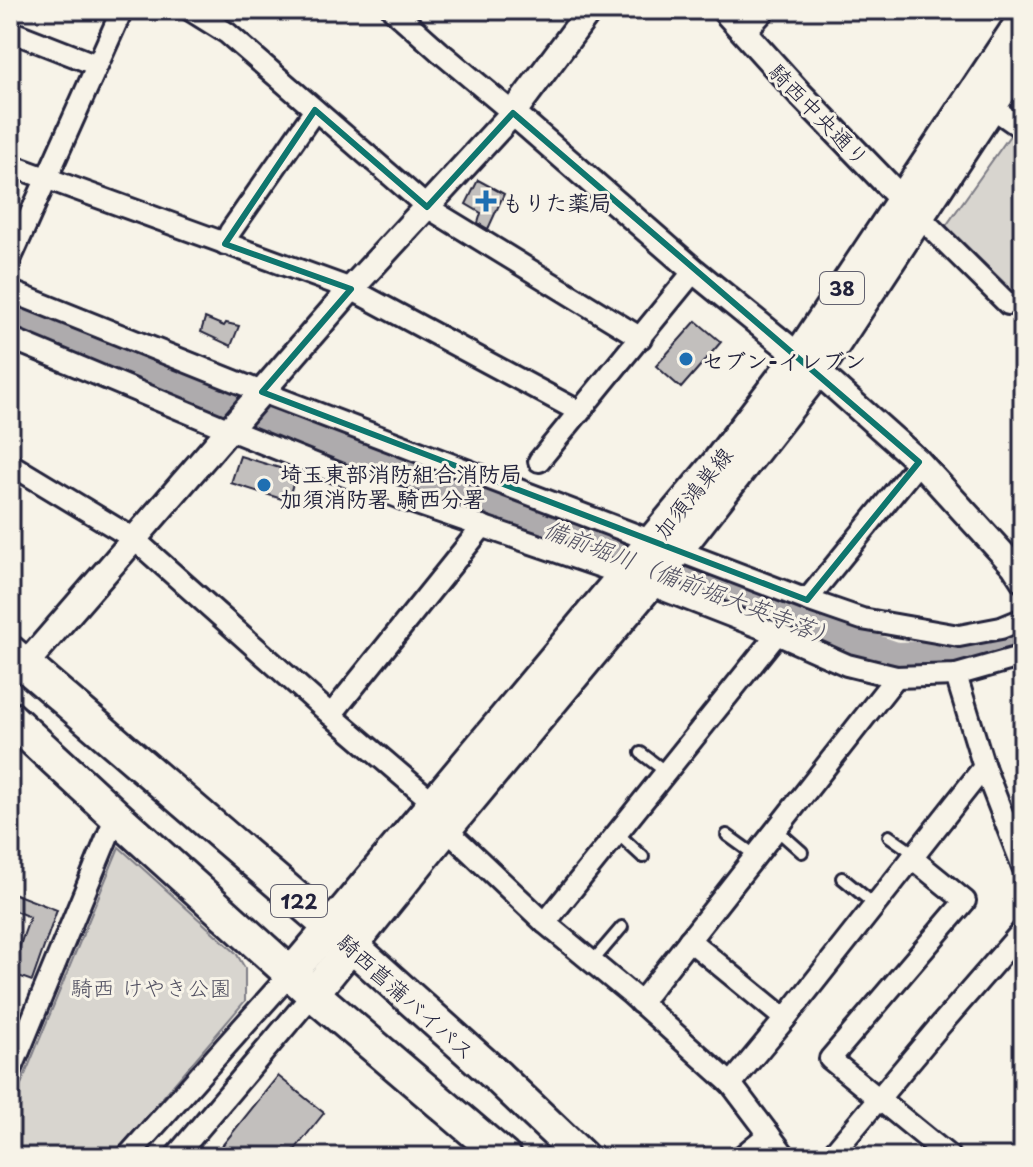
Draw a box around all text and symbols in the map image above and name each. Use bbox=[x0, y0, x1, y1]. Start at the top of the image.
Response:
street label: 騎西中央通り bbox=[762, 55, 878, 173]
place label: もりた薬局 bbox=[502, 185, 612, 218]
marker: もりた薬局 bbox=[477, 192, 495, 210]
road number: 38 bbox=[820, 272, 864, 304]
place label: セブン-イレブン bbox=[702, 343, 866, 376]
marker: セブン-イレブン bbox=[677, 350, 695, 368]
street label: 加須鴻巣線 bbox=[645, 439, 739, 545]
place label: 埼玉東部消防組合消防局 加須消防署 騎西分署 bbox=[280, 456, 522, 514]
marker: 埼玉東部消防組合消防局 加須消防署 騎西分署 bbox=[255, 476, 273, 494]
water label: 備前堀川（備前堀大英寺落） bbox=[539, 509, 843, 655]
road number: 122 bbox=[271, 885, 327, 917]
street label: 騎西菖蒲バイパス bbox=[331, 925, 483, 1067]
park label: 騎西 けやき公園 bbox=[70, 970, 232, 1003]

